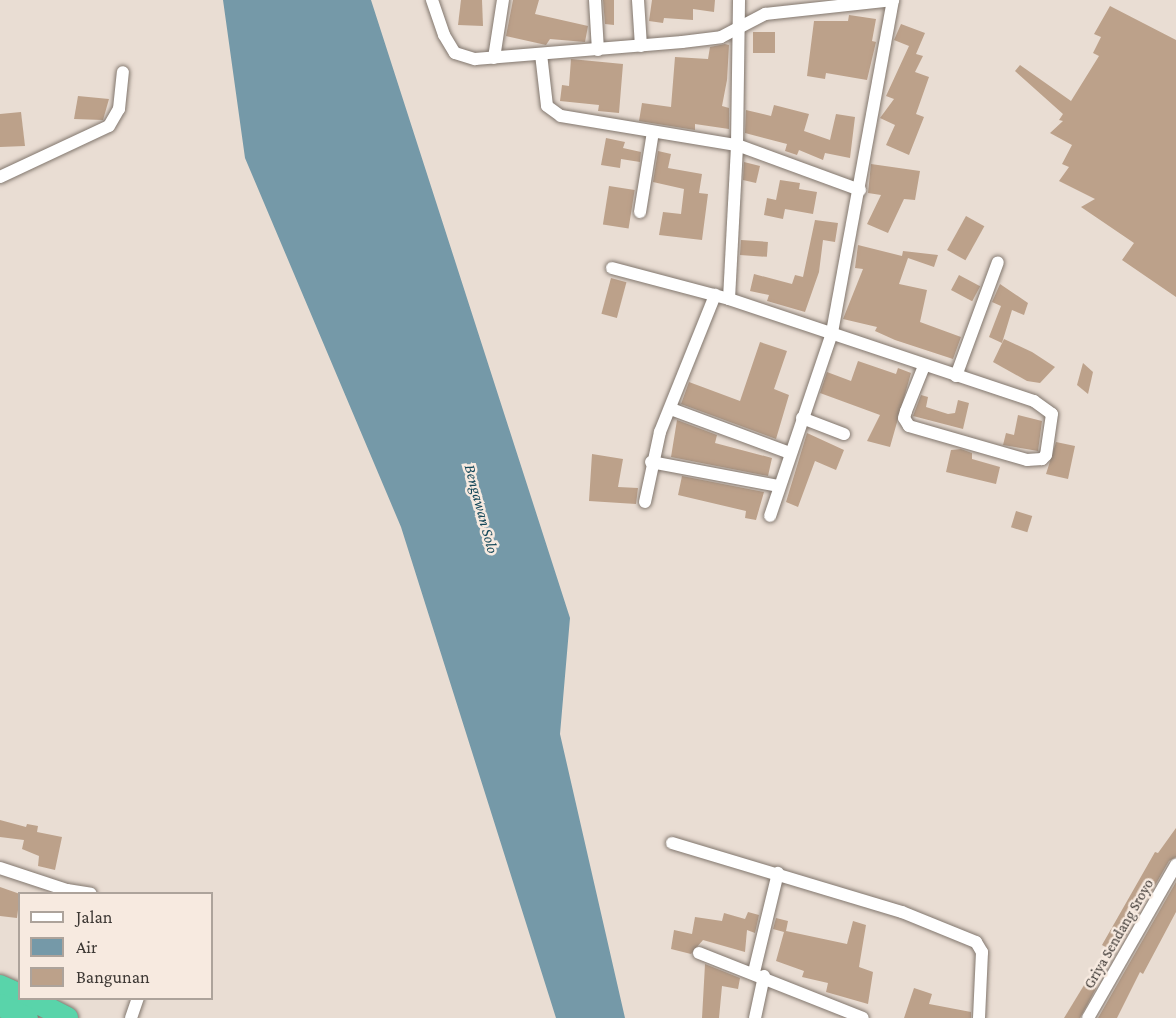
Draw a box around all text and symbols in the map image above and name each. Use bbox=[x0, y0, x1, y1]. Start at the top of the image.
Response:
water label: Bengawan Solo bbox=[460, 462, 502, 556]
street label: Griya Sendang Sroyo bbox=[1080, 876, 1158, 992]
legend bbox=[18, 892, 213, 1000]
text: Jalan bbox=[76, 907, 112, 927]
text: Air bbox=[76, 937, 97, 957]
text: Bangunan bbox=[76, 967, 150, 987]

